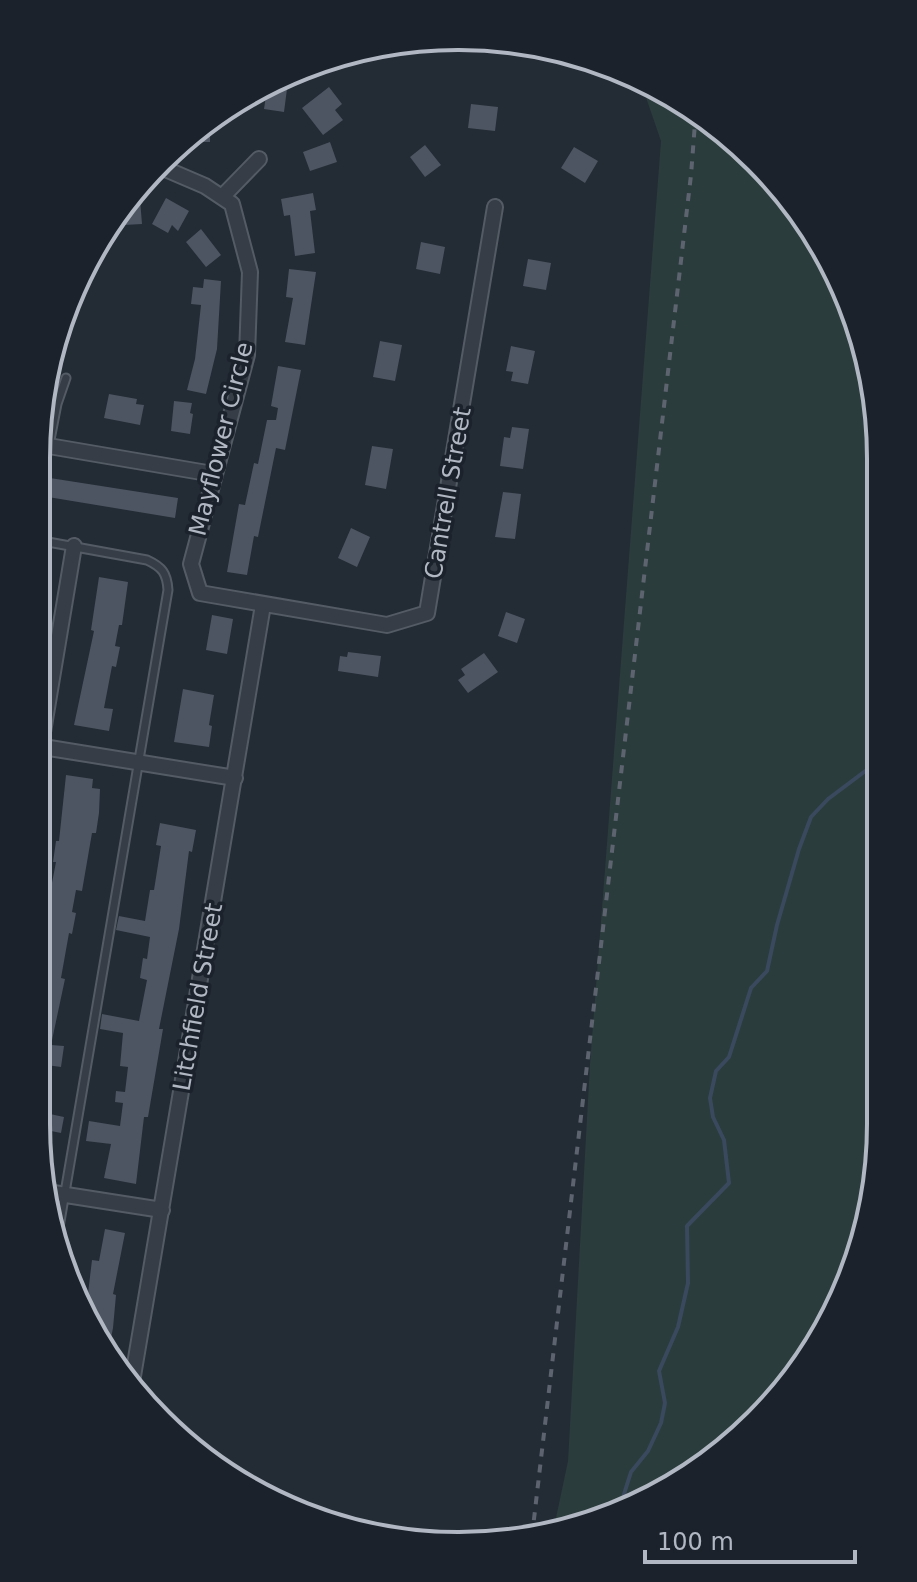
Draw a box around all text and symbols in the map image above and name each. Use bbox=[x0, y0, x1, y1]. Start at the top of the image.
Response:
street label: Mayflower Circle bbox=[183, 339, 259, 539]
street label: Cantrell Street bbox=[419, 405, 477, 581]
street label: Litchfield Street bbox=[168, 901, 228, 1093]
scale bar bbox=[645, 1514, 855, 1564]
text: 100 m bbox=[657, 1528, 734, 1556]

